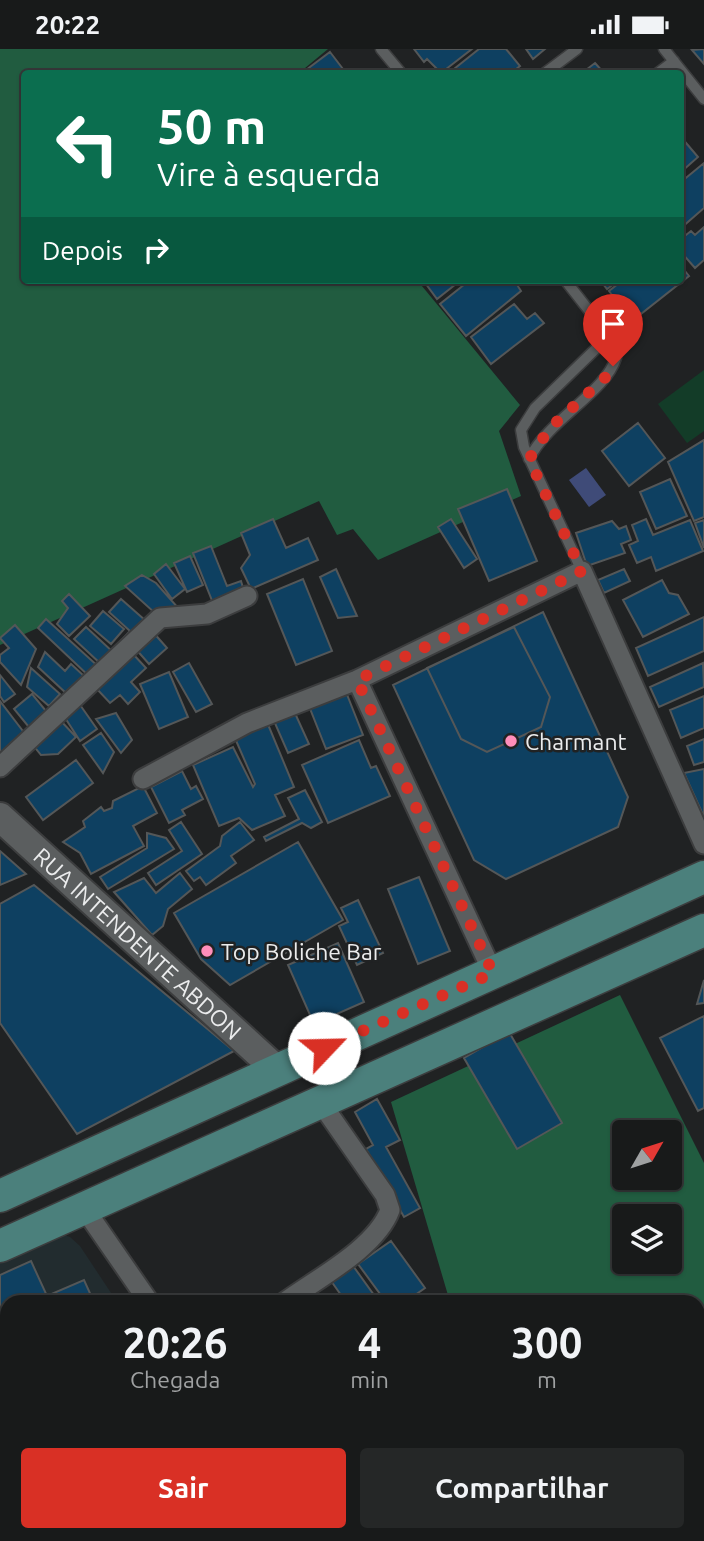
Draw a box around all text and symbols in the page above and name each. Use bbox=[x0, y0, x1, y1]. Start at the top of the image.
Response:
text: 20:22 bbox=[35, 10, 100, 39]
icon: left bbox=[42, 98, 133, 189]
text: 50 m bbox=[157, 98, 266, 153]
text: Vire à esquerda bbox=[157, 156, 380, 192]
icon: right bbox=[137, 231, 175, 269]
text: Depois bbox=[42, 236, 123, 265]
pin bbox=[583, 294, 643, 366]
icon: arrive bbox=[594, 305, 632, 343]
place label: Charmant bbox=[525, 729, 627, 754]
marker: Charmant bbox=[503, 733, 519, 749]
street label: RUA INTENDENTE ABDON bbox=[29, 842, 247, 1044]
place label: Top Boliche Bar bbox=[221, 939, 382, 964]
marker: Top Boliche Bar bbox=[199, 943, 215, 959]
position arrow bbox=[287, 1011, 361, 1085]
north arrow bbox=[612, 1120, 682, 1190]
map controls bbox=[612, 1120, 682, 1274]
button: layers bbox=[612, 1204, 682, 1274]
text: 20:26 bbox=[123, 1319, 228, 1366]
text: 4 bbox=[358, 1319, 381, 1366]
text: 300 bbox=[511, 1319, 582, 1366]
text: Chegada bbox=[130, 1367, 220, 1392]
text: min bbox=[350, 1367, 389, 1392]
text: m bbox=[537, 1367, 557, 1392]
button: Sair bbox=[21, 1448, 346, 1528]
button: Compartilhar bbox=[360, 1448, 684, 1528]

